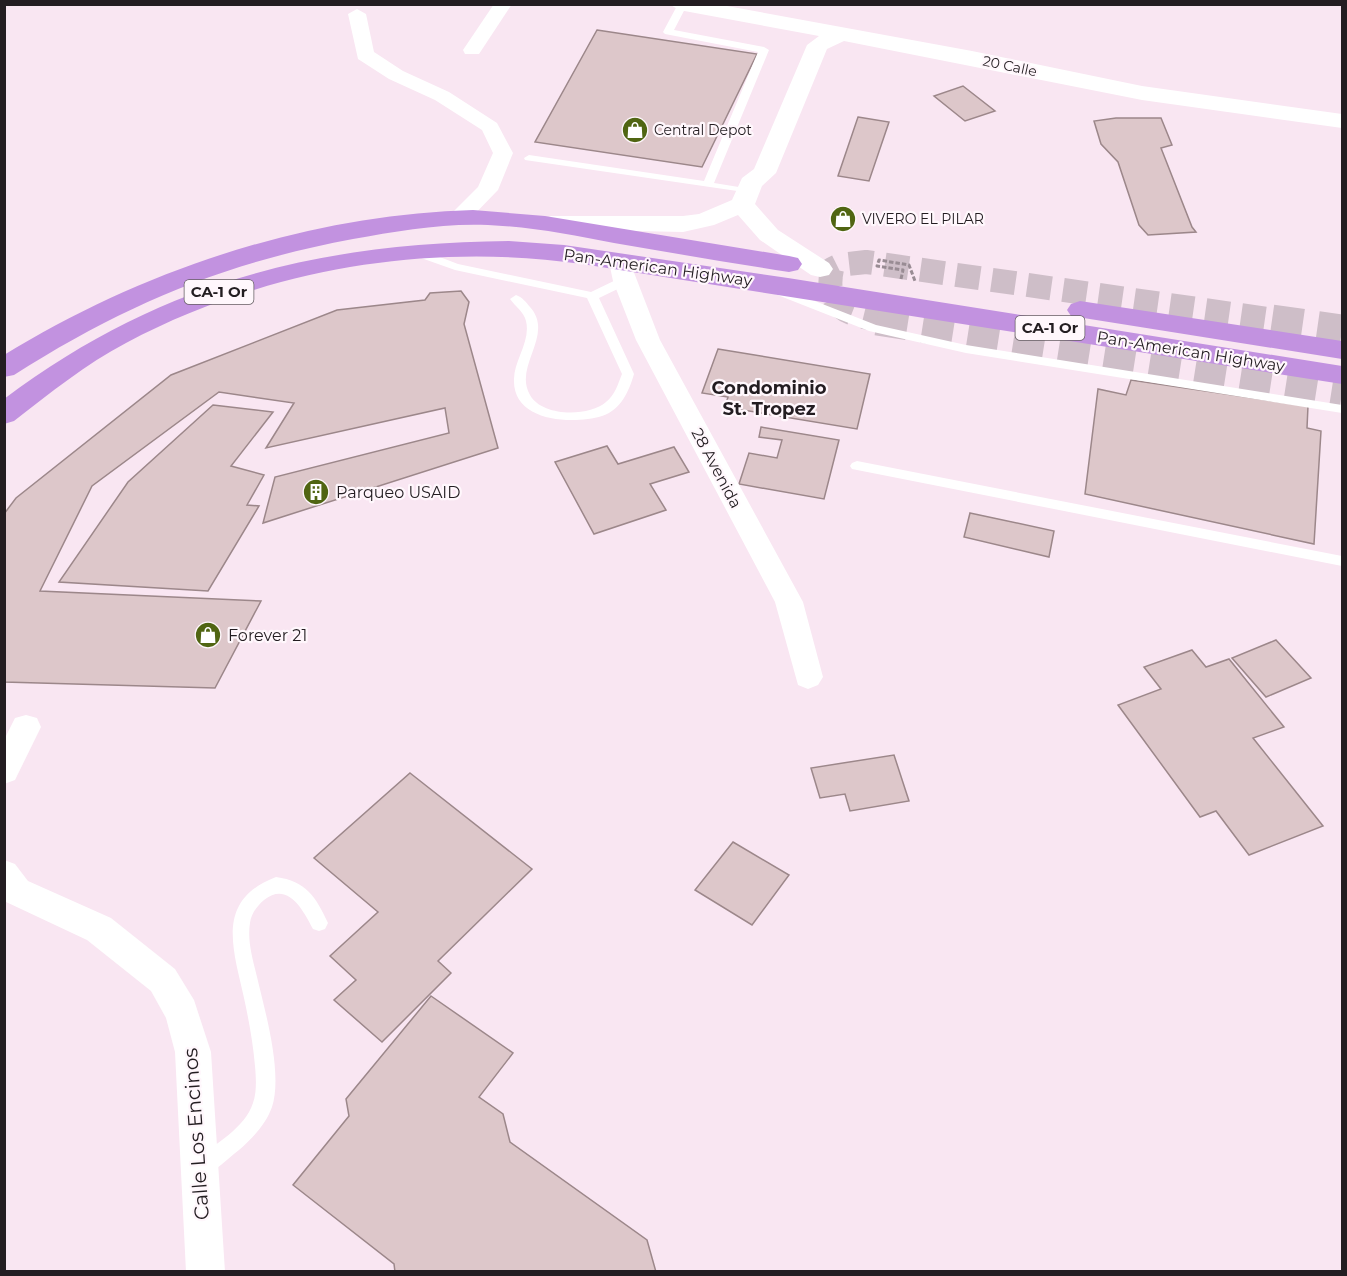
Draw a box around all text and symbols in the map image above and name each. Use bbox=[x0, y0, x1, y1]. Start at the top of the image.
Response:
street label: 20 Calle bbox=[981, 51, 1039, 81]
shop icon: Central Depot bbox=[620, 115, 650, 145]
place label: Central Depot bbox=[654, 121, 752, 139]
shop icon: VIVERO EL PILAR bbox=[828, 204, 858, 234]
place label: VIVERO EL PILAR bbox=[862, 210, 984, 228]
street label: Pan-American Highway bbox=[563, 245, 754, 290]
road number: CA-1 Or bbox=[184, 280, 254, 304]
road number: CA-1 Or bbox=[1016, 316, 1084, 340]
street label: Pan-American Highway bbox=[1096, 327, 1287, 376]
district label: Condominio St. Tropez bbox=[711, 377, 827, 420]
street label: 28 Avenida bbox=[688, 425, 746, 512]
building icon: Parqueo USAID bbox=[301, 477, 331, 507]
place label: Parqueo USAID bbox=[336, 483, 460, 502]
shop icon: Forever 21 bbox=[193, 620, 223, 650]
place label: Forever 21 bbox=[228, 626, 307, 645]
street label: Calle Los Encinos bbox=[178, 1047, 214, 1221]

